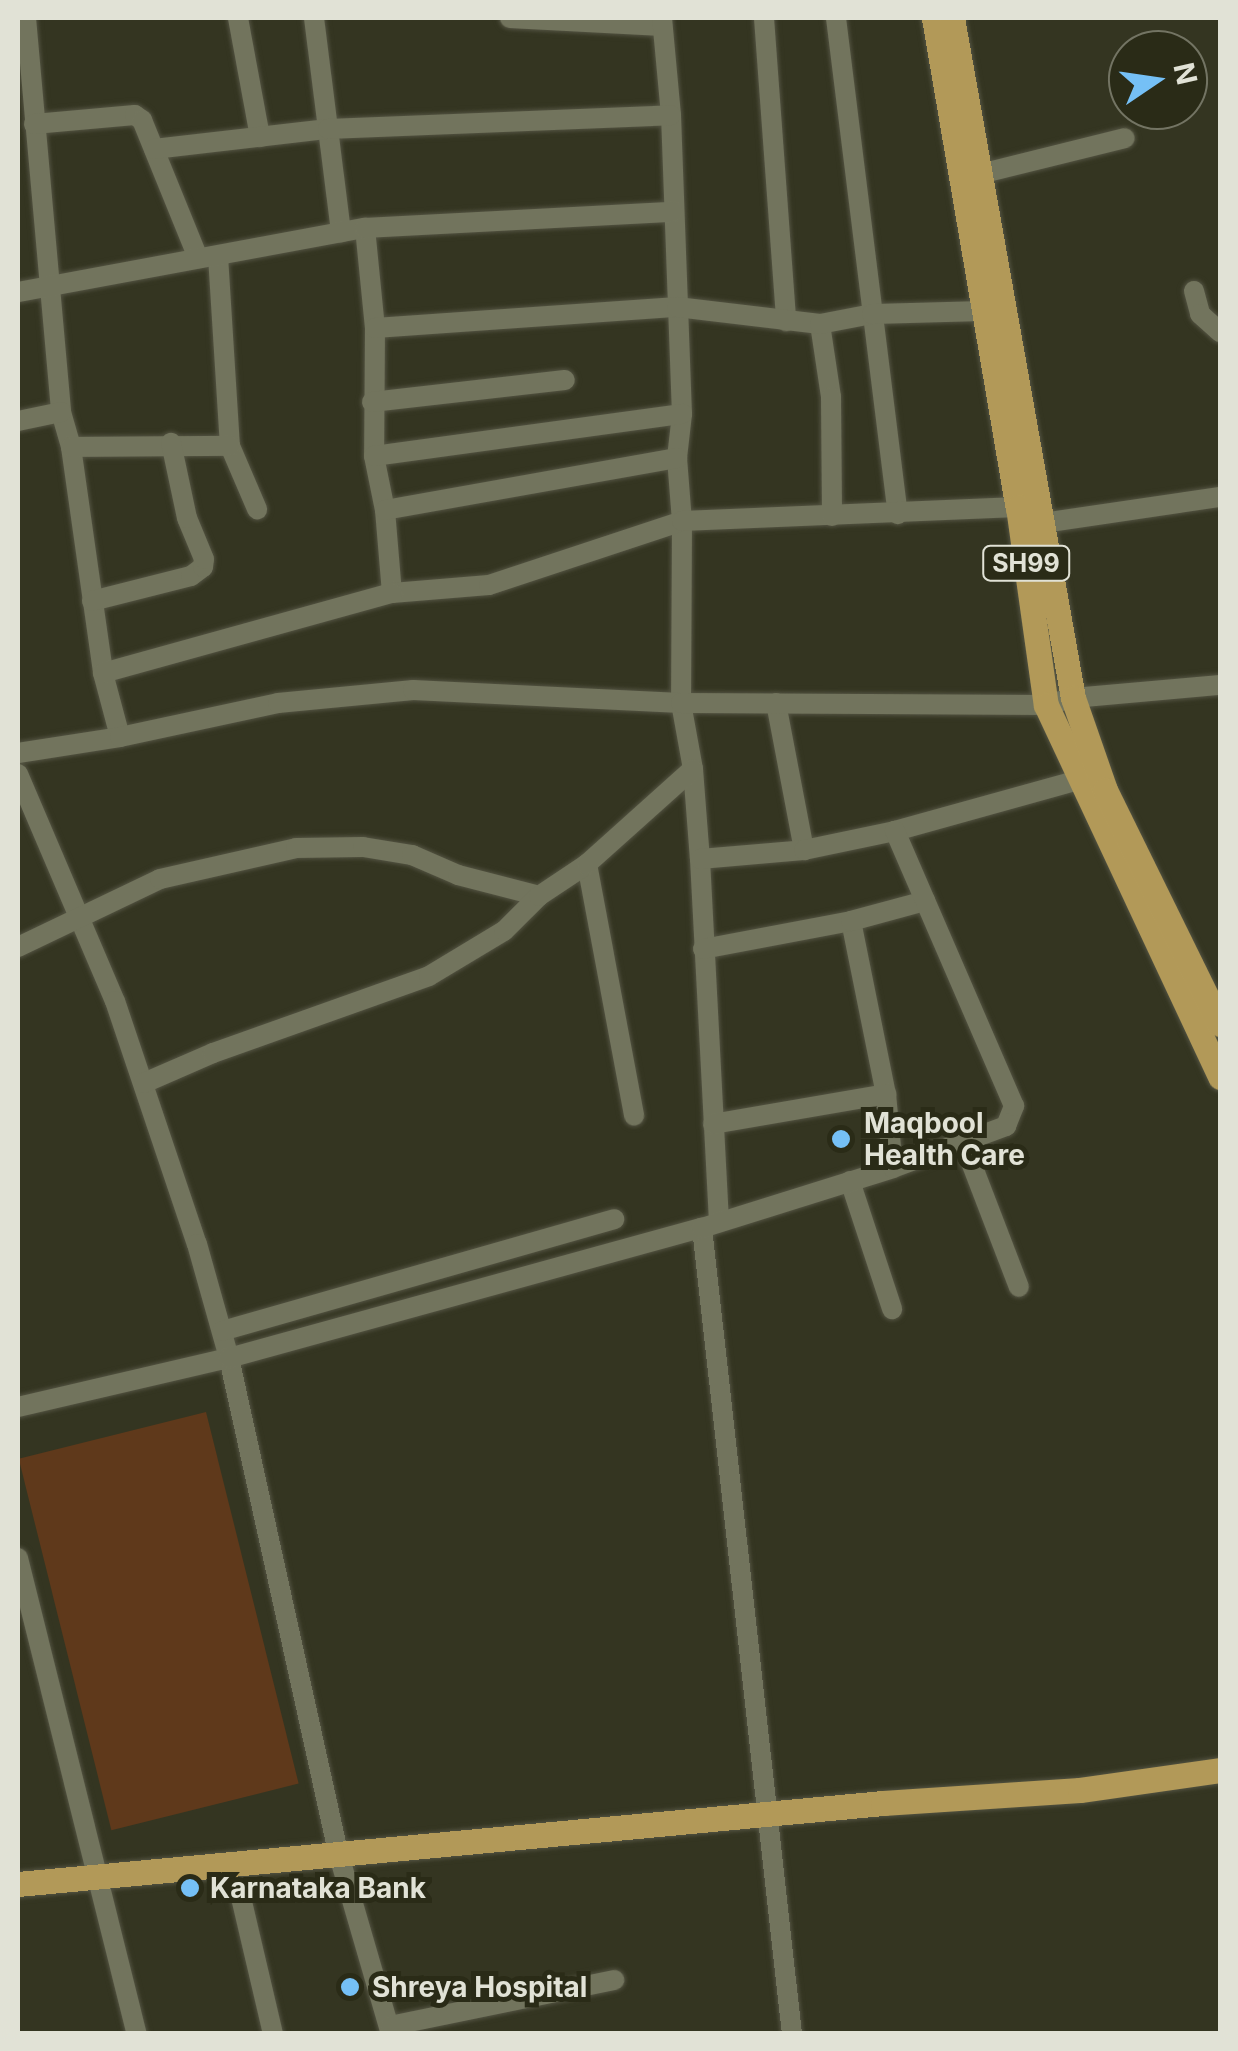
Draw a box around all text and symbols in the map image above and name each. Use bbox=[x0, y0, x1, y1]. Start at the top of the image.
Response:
north arrow bbox=[1108, 30, 1208, 130]
text: N bbox=[1166, 59, 1204, 88]
road number: SH99 bbox=[981, 543, 1071, 583]
place label: Maqbool Health Care bbox=[864, 1106, 1025, 1172]
marker: Maqbool Health Care bbox=[828, 1126, 854, 1152]
place label: Karnataka Bank bbox=[210, 1871, 426, 1905]
marker: Karnataka Bank bbox=[179, 1877, 201, 1899]
place label: Shreya Hospital bbox=[372, 1970, 587, 2004]
marker: Shreya Hospital bbox=[337, 1974, 363, 2000]

